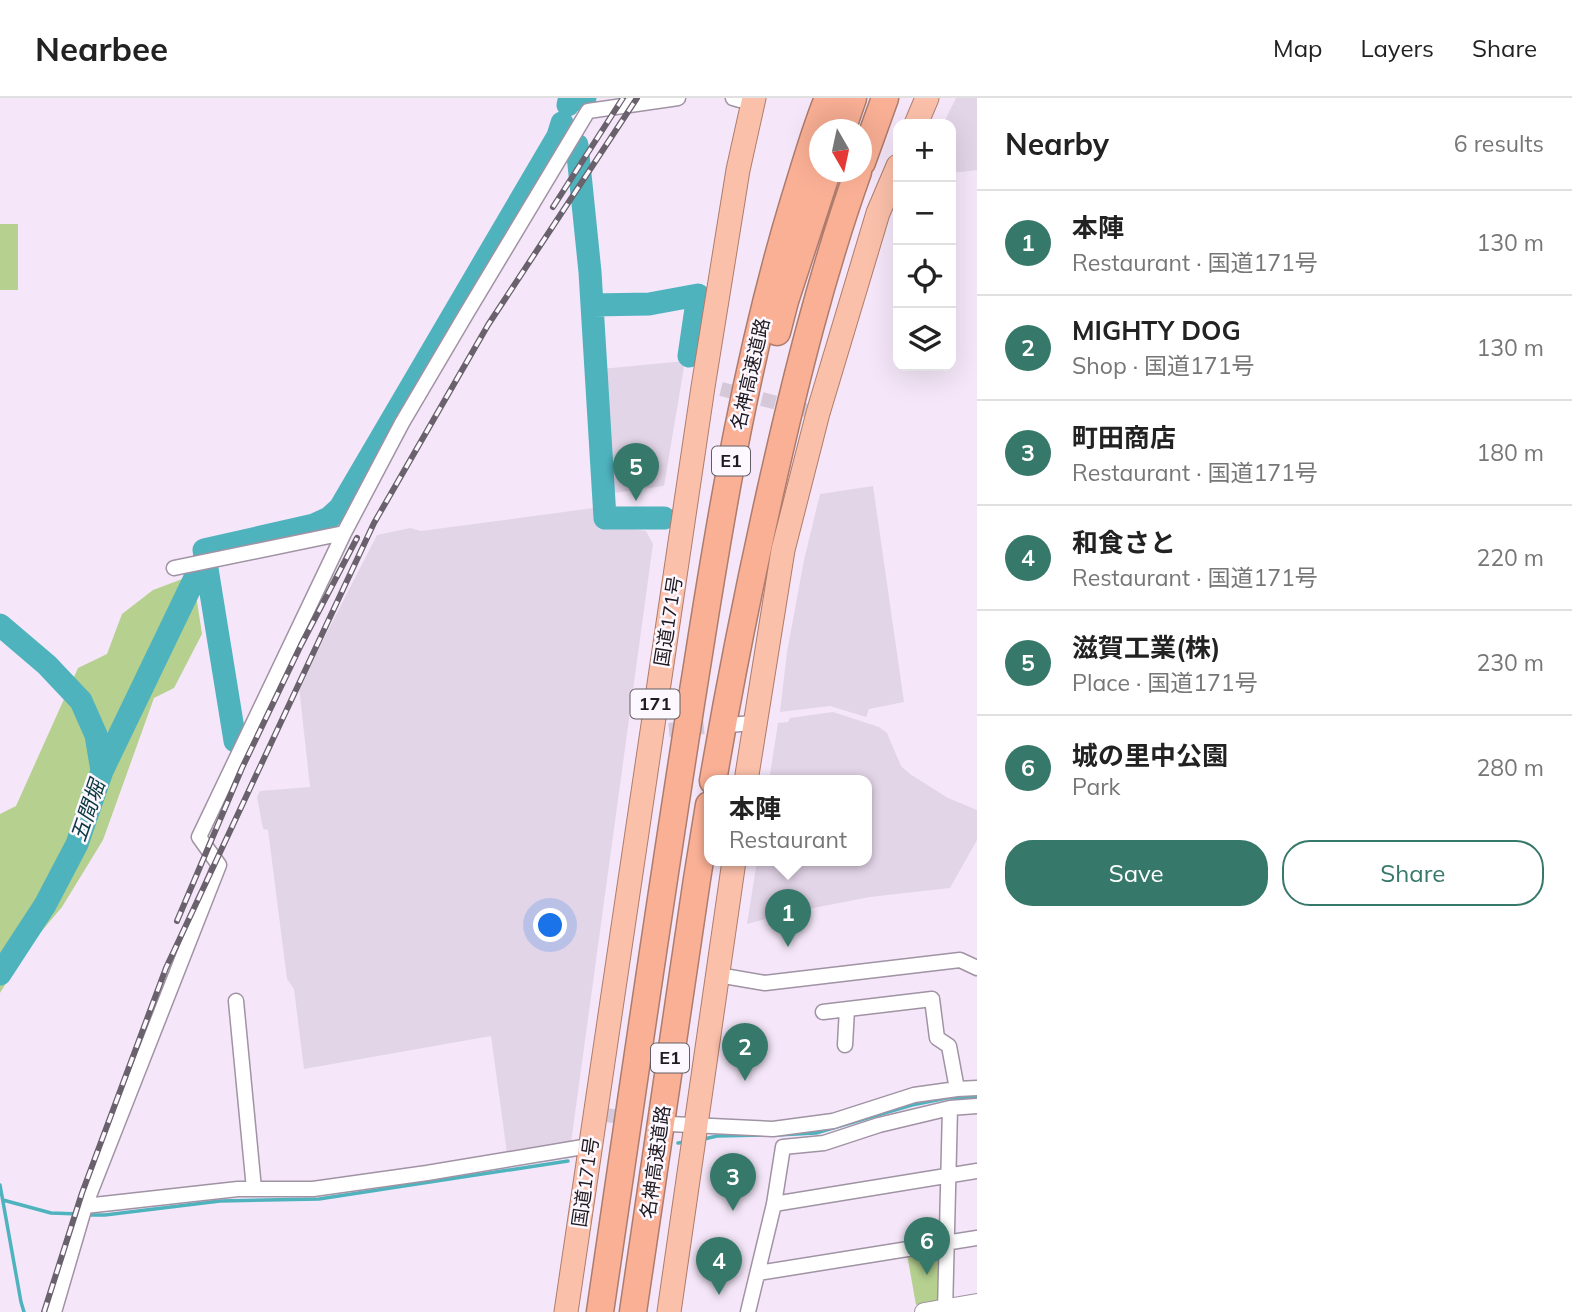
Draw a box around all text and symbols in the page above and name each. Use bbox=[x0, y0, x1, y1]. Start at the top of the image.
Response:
text: Nearbee bbox=[35, 28, 168, 69]
text: Map bbox=[1273, 33, 1322, 63]
text: Layers bbox=[1360, 33, 1434, 63]
text: Share bbox=[1472, 33, 1537, 63]
north arrow bbox=[809, 119, 872, 182]
map controls bbox=[893, 119, 956, 371]
button: + bbox=[893, 119, 956, 182]
text: Nearby bbox=[1005, 125, 1109, 163]
text: 6 results bbox=[1454, 129, 1544, 158]
button: − bbox=[893, 182, 956, 245]
text: 本陣 bbox=[1072, 211, 1124, 244]
text: 1 bbox=[1021, 228, 1035, 257]
text: 130 m bbox=[1476, 228, 1544, 257]
button: locate bbox=[893, 245, 956, 308]
text: Restaurant · 国道171号 bbox=[1072, 248, 1318, 277]
button: layers bbox=[893, 308, 956, 371]
text: MIGHTY DOG bbox=[1072, 314, 1241, 347]
street label: 名神高速道路 bbox=[725, 316, 775, 432]
text: 2 bbox=[1021, 333, 1035, 362]
text: 130 m bbox=[1476, 333, 1544, 362]
text: Shop · 国道171号 bbox=[1072, 351, 1254, 380]
text: 町田商店 bbox=[1072, 421, 1176, 454]
text: 3 bbox=[1021, 438, 1035, 467]
text: 180 m bbox=[1476, 438, 1544, 467]
pin: 5 bbox=[613, 443, 659, 501]
road number: E1 bbox=[712, 446, 750, 475]
text: Restaurant · 国道171号 bbox=[1072, 458, 1318, 487]
text: 和食さと bbox=[1072, 526, 1176, 559]
text: 4 bbox=[1021, 543, 1035, 572]
text: 220 m bbox=[1476, 543, 1544, 572]
text: Restaurant · 国道171号 bbox=[1072, 563, 1318, 592]
street label: 国道171号 bbox=[649, 574, 687, 668]
text: 滋賀工業(株) bbox=[1072, 631, 1221, 664]
text: 5 bbox=[1021, 648, 1035, 677]
text: 230 m bbox=[1476, 648, 1544, 677]
text: Place · 国道171号 bbox=[1072, 668, 1258, 697]
road number: 171 bbox=[630, 690, 680, 718]
text: 城の里中公園 bbox=[1072, 739, 1228, 772]
text: 6 bbox=[1021, 753, 1035, 782]
text: 280 m bbox=[1476, 753, 1544, 782]
text: Park bbox=[1072, 772, 1120, 801]
water label: 五間堀 bbox=[65, 774, 111, 845]
popup bbox=[704, 775, 872, 866]
text: 本陣 bbox=[729, 792, 781, 825]
text: Restaurant bbox=[729, 825, 847, 854]
button: Save bbox=[1005, 840, 1268, 906]
button: Share bbox=[1282, 840, 1544, 906]
pin: 1 bbox=[765, 889, 811, 947]
your location bbox=[533, 908, 567, 942]
pin: 2 bbox=[722, 1023, 768, 1081]
road number: E1 bbox=[651, 1043, 689, 1072]
street label: 名神高速道路 bbox=[635, 1104, 675, 1220]
street label: 国道171号 bbox=[567, 1135, 603, 1229]
pin: 3 bbox=[710, 1153, 756, 1211]
pin: 6 bbox=[904, 1217, 950, 1275]
pin: 4 bbox=[696, 1237, 742, 1295]

